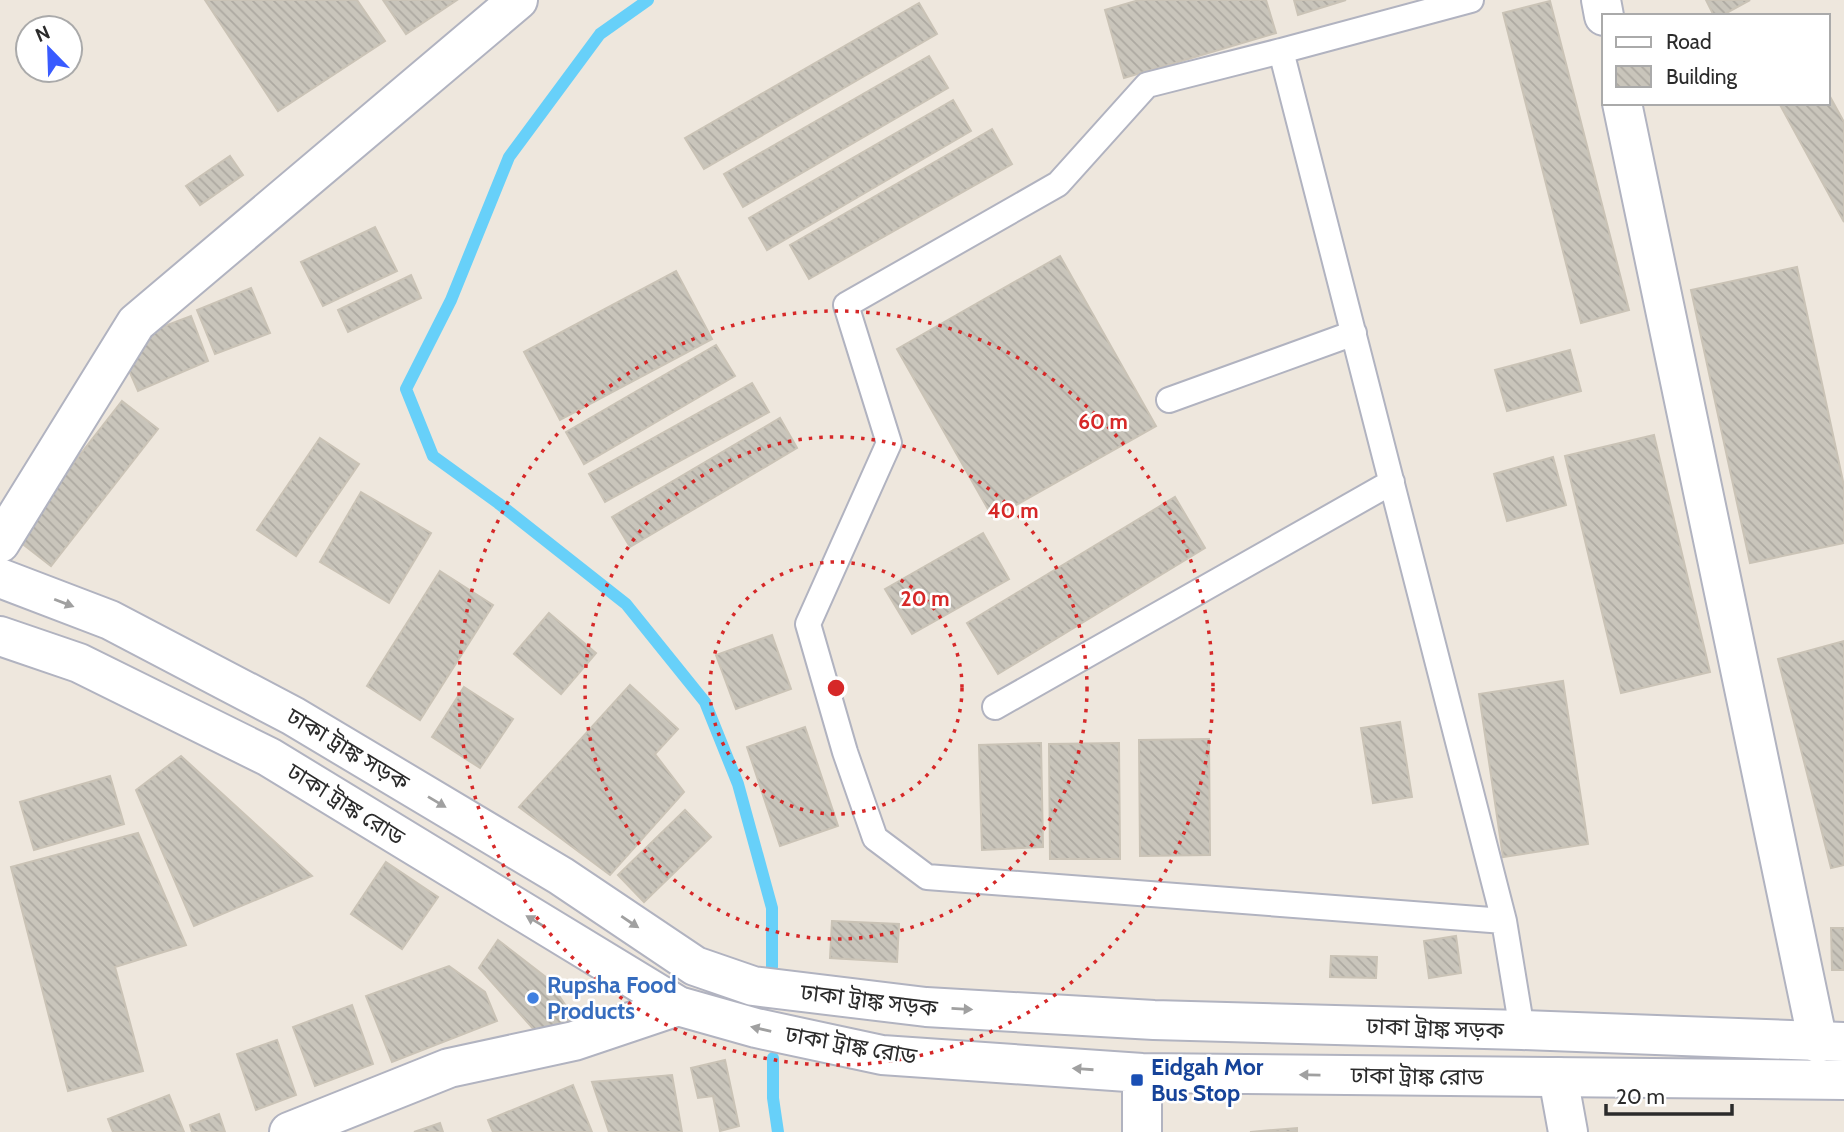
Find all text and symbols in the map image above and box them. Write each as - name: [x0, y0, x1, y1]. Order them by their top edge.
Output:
- north arrow: [14, 14, 84, 84]
- legend: [1602, 14, 1830, 105]
- text: N: [32, 21, 53, 47]
- text: Road: [1666, 29, 1712, 54]
- text: Building: [1666, 64, 1738, 89]
- text: 60 m: [1078, 409, 1128, 434]
- text: 40 m: [988, 498, 1038, 523]
- text: 20 m: [901, 586, 949, 611]
- one-way arrow: [53, 597, 74, 608]
- centre of rings: [824, 676, 848, 700]
- street label: ঢাকা ট্রাঙ্ক সড়ক: [281, 701, 415, 797]
- street label: ঢাকা ট্রাঙ্ক রোড: [281, 756, 410, 851]
- one-way arrow: [427, 795, 446, 808]
- one-way arrow: [526, 914, 545, 927]
- one-way arrow: [621, 915, 639, 929]
- place label: Rupsha Food Products: [547, 971, 677, 1025]
- street label: ঢাকা ট্রাঙ্ক সড়ক: [798, 978, 939, 1022]
- marker: Rupsha Food Products: [525, 990, 541, 1006]
- one-way arrow: [951, 1004, 973, 1015]
- street label: ঢাকা ট্রাঙ্ক সড়ক: [1365, 1012, 1505, 1044]
- street label: ঢাকা ট্রাঙ্ক রোড: [782, 1019, 919, 1070]
- one-way arrow: [750, 1023, 772, 1034]
- place label: Eidgah Mor Bus Stop: [1151, 1053, 1264, 1107]
- street label: ঢাকা ট্রাঙ্ক রোড: [1349, 1061, 1484, 1091]
- one-way arrow: [1072, 1063, 1094, 1074]
- one-way arrow: [1299, 1069, 1321, 1081]
- marker: Eidgah Mor Bus Stop: [1129, 1072, 1145, 1088]
- scale bar: [1606, 1072, 1732, 1116]
- text: 20 m: [1616, 1084, 1665, 1109]

